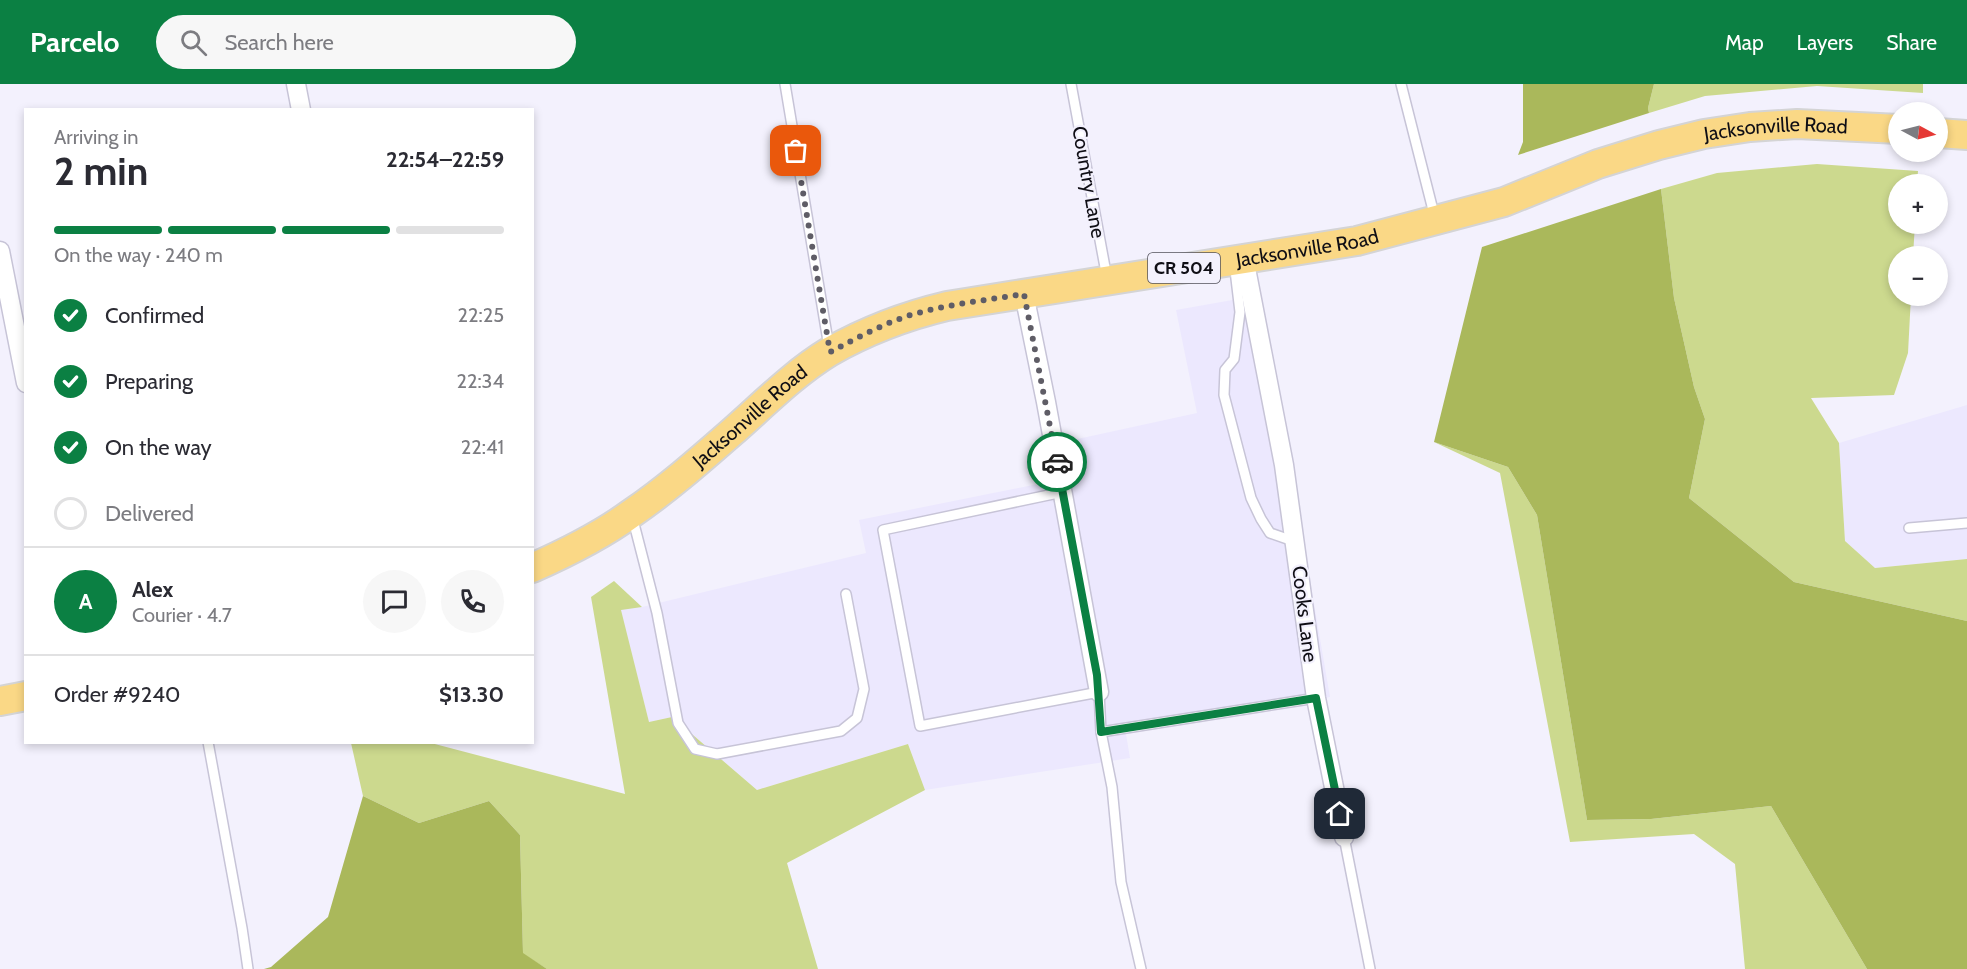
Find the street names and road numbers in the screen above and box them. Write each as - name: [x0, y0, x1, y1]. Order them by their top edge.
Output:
- street label: Jacksonville Road: [1701, 112, 1848, 146]
- street label: Country Lane: [1067, 124, 1111, 240]
- street label: Jacksonville Road: [1233, 224, 1381, 272]
- road number: CR 504: [1148, 253, 1220, 283]
- street label: Jacksonville Road: [687, 359, 812, 473]
- street label: Cooks Lane: [1287, 564, 1323, 664]

